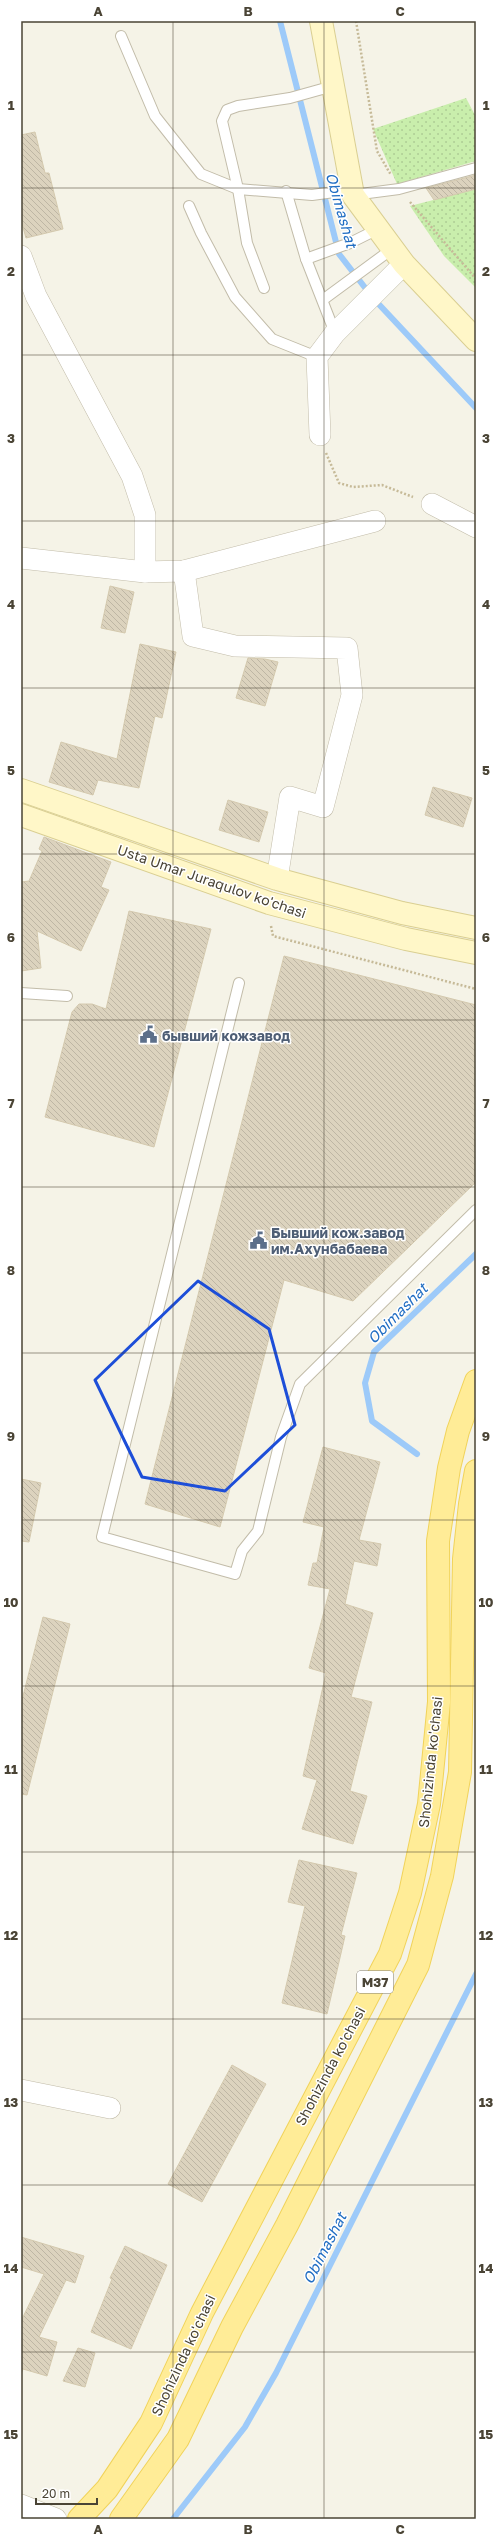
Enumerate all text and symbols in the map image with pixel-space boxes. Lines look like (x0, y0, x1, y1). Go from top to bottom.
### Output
text: A (93, 3, 103, 19)
text: B (243, 3, 253, 19)
text: C (395, 3, 405, 19)
text: 1 (8, 97, 15, 113)
text: 1 (483, 97, 490, 113)
water label: Obimashat (323, 170, 362, 252)
text: 2 (7, 263, 15, 279)
text: 2 (482, 263, 490, 279)
text: 3 (7, 430, 15, 446)
text: 3 (482, 430, 490, 446)
text: 4 (7, 596, 15, 612)
text: 4 (482, 596, 490, 612)
text: 5 (7, 762, 15, 778)
text: 5 (482, 762, 490, 778)
street label: Usta Umar Juraqulov ko'chasi (115, 841, 309, 921)
text: 6 (7, 929, 15, 945)
text: 6 (482, 929, 490, 945)
public building icon: бывший кожзавод (139, 1025, 159, 1045)
place label: бывший кожзавод (162, 1027, 290, 1044)
text: 7 (7, 1095, 15, 1111)
text: 7 (482, 1095, 490, 1111)
place label: Бывший кож.завод им.Ахунбабаева (271, 1224, 405, 1257)
public building icon: Бывший кож.завод им.Ахунбабаева (248, 1230, 268, 1250)
text: 8 (7, 1262, 15, 1278)
text: 8 (482, 1262, 490, 1278)
water label: Obimashat (363, 1278, 432, 1347)
text: 9 (7, 1428, 15, 1444)
text: 9 (482, 1428, 490, 1444)
text: 10 (3, 1594, 19, 1610)
text: 10 (478, 1594, 494, 1610)
street label: Shohizinda ko'chasi (415, 1695, 445, 1829)
text: 11 (4, 1761, 18, 1777)
text: 11 (479, 1761, 493, 1777)
text: 12 (4, 1927, 18, 1943)
text: 12 (479, 1927, 493, 1943)
road number: M37 (357, 1971, 393, 1993)
street label: Shohizinda ko'chasi (292, 2004, 368, 2128)
text: 13 (4, 2094, 18, 2110)
text: 13 (479, 2094, 493, 2110)
water label: Obimashat (298, 2208, 351, 2287)
text: 14 (4, 2260, 18, 2276)
text: 14 (479, 2260, 493, 2276)
street label: Shohizinda ko'chasi (147, 2292, 219, 2418)
text: 15 (4, 2426, 18, 2442)
text: 15 (479, 2426, 493, 2442)
scale bar (36, 2480, 97, 2506)
text: 20 m (42, 2486, 70, 2501)
text: A (93, 2521, 103, 2537)
text: B (243, 2521, 253, 2537)
text: C (395, 2521, 405, 2537)

